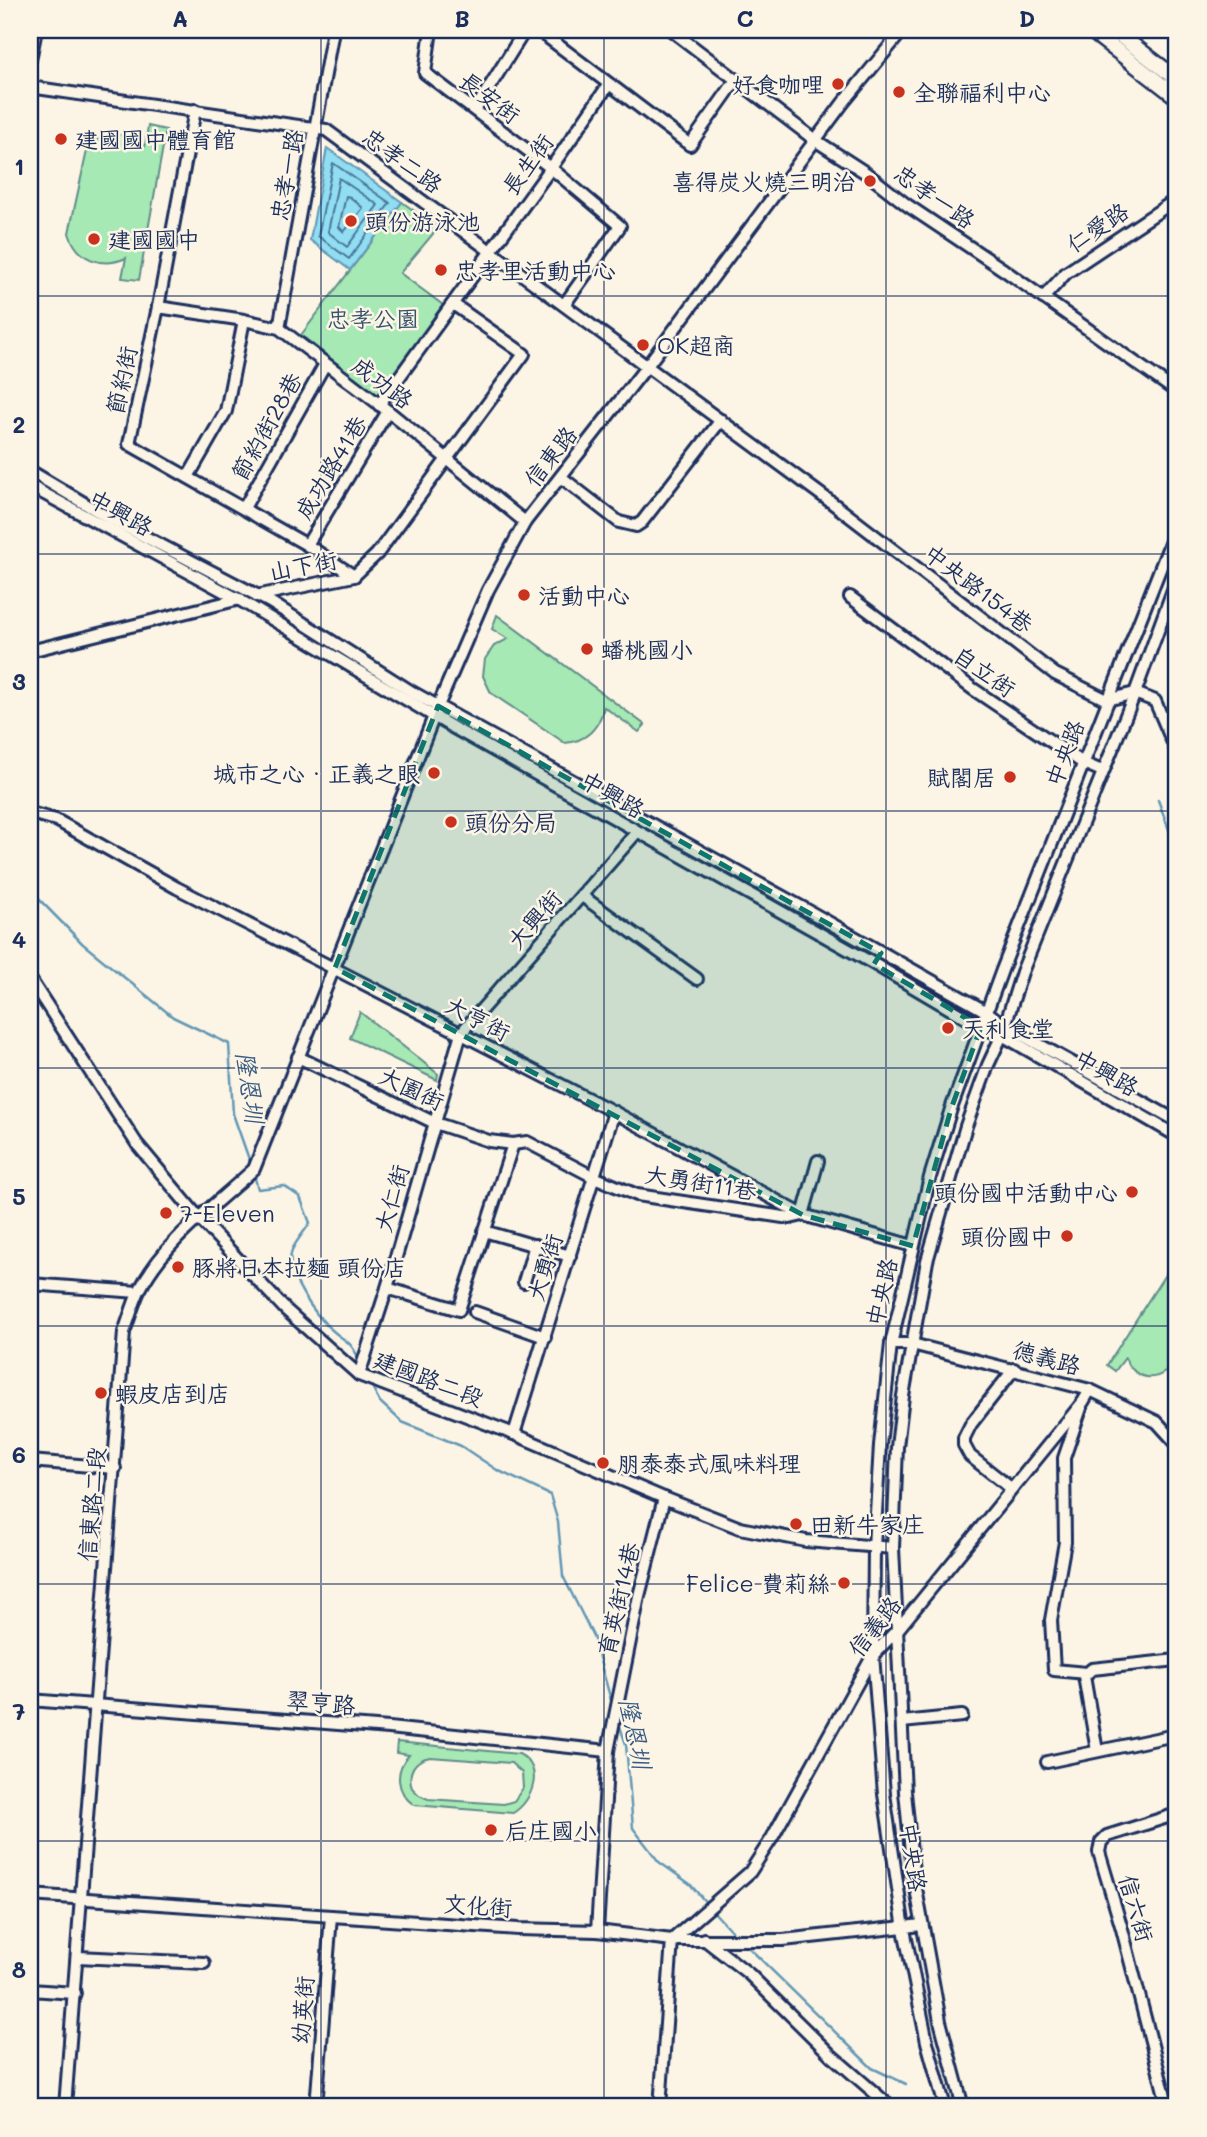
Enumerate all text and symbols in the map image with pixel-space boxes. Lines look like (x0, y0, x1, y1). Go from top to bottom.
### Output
text: A (172, 3, 188, 33)
text: B (454, 3, 470, 33)
text: C (736, 3, 754, 33)
text: D (1019, 3, 1035, 33)
street label: 長安街 (453, 64, 527, 130)
place label: 好食咖哩 (732, 69, 824, 99)
marker: 好食咖哩 (830, 76, 846, 92)
place label: 全聯福利中心 (913, 77, 1051, 107)
marker: 全聯福利中心 (891, 84, 907, 100)
street label: 忠孝二路 (357, 121, 449, 199)
place label: 建國國中體育館 (75, 124, 236, 154)
street label: 忠孝一路 (263, 127, 309, 223)
street label: 長生街 (495, 127, 559, 201)
marker: 建國國中體育館 (53, 131, 69, 147)
text: 1 (14, 151, 24, 181)
street label: 忠孝一路 (889, 157, 981, 235)
place label: 喜得炭火燒三明治 (672, 166, 856, 196)
marker: 喜得炭火燒三明治 (862, 173, 878, 189)
street label: 仁愛路 (1060, 195, 1134, 259)
place label: 頭份游泳池 (365, 206, 480, 236)
marker: 頭份游泳池 (343, 213, 359, 229)
place label: 建國國中 (108, 224, 200, 254)
marker: 建國國中 (86, 231, 102, 247)
place label: 忠孝里活動中心 (455, 255, 616, 285)
marker: 忠孝里活動中心 (433, 262, 449, 278)
park label: 忠孝公園 (327, 303, 419, 333)
place label: OK超商 (657, 330, 735, 360)
marker: OK超商 (635, 337, 651, 353)
street label: 節約街 (99, 343, 143, 417)
street label: 成功路 (346, 349, 420, 415)
street label: 節約街28巷 (224, 366, 308, 485)
text: 2 (13, 409, 25, 439)
street label: 成功路41巷 (287, 409, 373, 524)
street label: 信東路 (517, 420, 583, 492)
street label: 中興路 (84, 482, 158, 542)
street label: 中央路154巷 (918, 537, 1040, 639)
street label: 山下街 (266, 544, 340, 586)
place label: 活動中心 (538, 580, 630, 610)
marker: 活動中心 (516, 587, 532, 603)
place label: 蟠桃國小 (601, 634, 693, 664)
street label: 自立街 (948, 639, 1022, 703)
marker: 蟠桃國小 (579, 641, 595, 657)
text: 3 (12, 666, 26, 696)
street label: 中央路 (1038, 715, 1090, 791)
place label: 城市之心‧正義之眼 (213, 758, 420, 788)
place label: 賦閣居 (927, 762, 996, 792)
street label: 中興路 (576, 764, 650, 824)
marker: 城市之心‧正義之眼 (426, 765, 442, 781)
marker: 賦閣居 (1002, 769, 1018, 785)
place label: 頭份分局 (465, 807, 557, 837)
marker: 頭份分局 (443, 814, 459, 830)
street label: 大興街 (500, 883, 568, 955)
text: 4 (12, 924, 26, 954)
street label: 大亨街 (440, 989, 516, 1047)
place label: 天利食堂 (962, 1013, 1054, 1043)
marker: 天利食堂 (940, 1020, 956, 1036)
street label: 中興路 (1070, 1042, 1144, 1102)
water label: 隆恩圳 (231, 1049, 272, 1128)
street label: 大園街 (374, 1060, 450, 1116)
street label: 大勇街11巷 (643, 1158, 760, 1206)
street label: 大仁街 (367, 1161, 415, 1235)
place label: 頭份國中活動中心 (934, 1177, 1118, 1207)
text: 5 (12, 1181, 26, 1211)
marker: 頭份國中活動中心 (1124, 1184, 1140, 1200)
place label: 7-Eleven (180, 1198, 275, 1228)
marker: 7-Eleven (158, 1205, 174, 1221)
place label: 頭份國中 (961, 1221, 1053, 1251)
marker: 頭份國中 (1059, 1228, 1075, 1244)
street label: 大勇街 (520, 1230, 568, 1304)
place label: 豚將日本拉麵 頭份店 (192, 1252, 406, 1282)
street label: 中央路 (859, 1255, 903, 1329)
marker: 豚將日本拉麵 頭份店 (170, 1259, 186, 1275)
street label: 德義路 (1010, 1334, 1084, 1380)
street label: 建國路二段 (370, 1343, 488, 1413)
place label: 蝦皮店到店 (115, 1378, 230, 1408)
marker: 蝦皮店到店 (93, 1385, 109, 1401)
text: 6 (12, 1439, 26, 1469)
street label: 信東路二段 (71, 1445, 111, 1563)
place label: 朋泰泰式風味料理 (617, 1448, 801, 1478)
marker: 朋泰泰式風味料理 (595, 1455, 611, 1471)
place label: 田新牛家庄 (810, 1509, 925, 1539)
marker: 田新牛家庄 (788, 1516, 804, 1532)
street label: 育英街14巷 (590, 1538, 646, 1659)
place label: Felice 費莉絲 (686, 1568, 830, 1598)
marker: Felice 費莉絲 (836, 1575, 852, 1591)
street label: 信義路 (841, 1590, 907, 1662)
street label: 翠亨路 (285, 1684, 357, 1720)
water label: 隆恩圳 (613, 1695, 659, 1774)
text: 7 (13, 1696, 26, 1726)
place label: 后庄國小 (505, 1815, 597, 1845)
street label: 中央路 (894, 1821, 934, 1893)
marker: 后庄國小 (483, 1822, 499, 1838)
street label: 信六街 (1113, 1871, 1161, 1945)
street label: 文化街 (443, 1888, 513, 1922)
text: 8 (12, 1954, 26, 1984)
street label: 幼英街 (285, 1975, 319, 2045)

